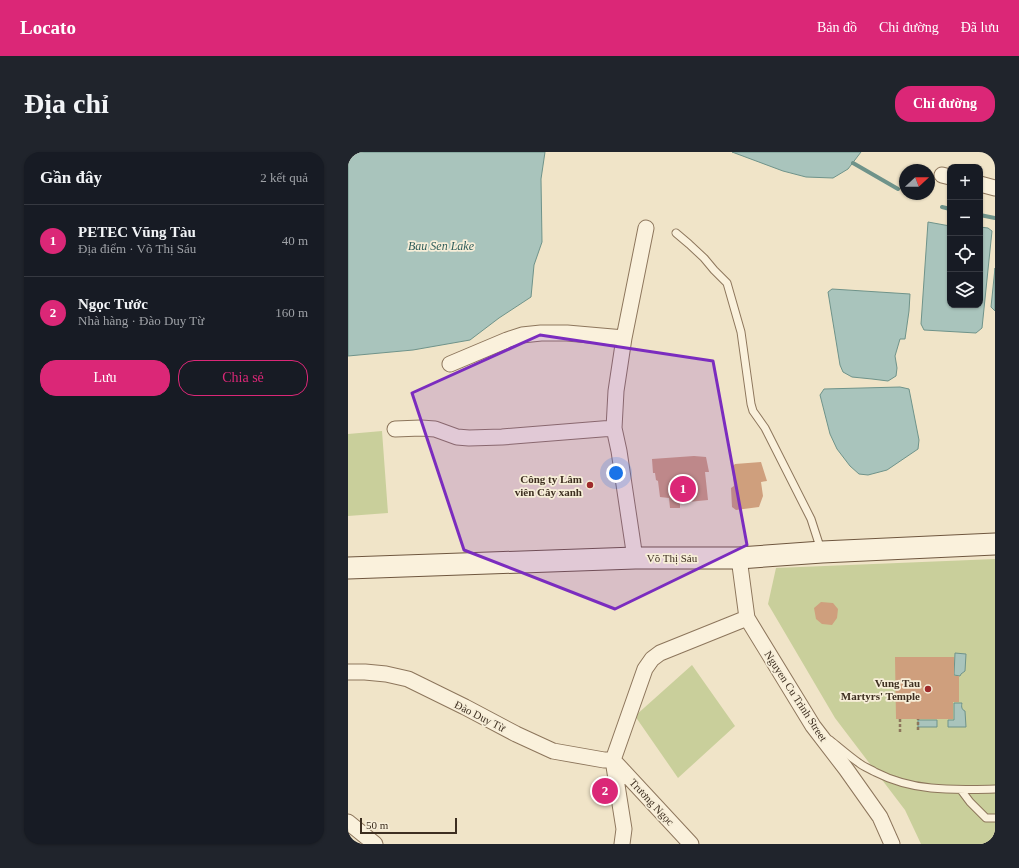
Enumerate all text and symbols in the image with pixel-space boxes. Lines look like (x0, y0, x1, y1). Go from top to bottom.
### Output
text: Locato (20, 17, 76, 38)
text: Bản đồ (817, 20, 857, 35)
text: Chỉ đường (879, 20, 939, 35)
text: Đã lưu (961, 20, 999, 35)
button: Chỉ đường (895, 86, 995, 122)
text: Địa chỉ (24, 88, 109, 119)
north arrow (899, 164, 935, 200)
map controls (947, 164, 983, 308)
button: + (947, 164, 983, 200)
text: Gần đây (40, 168, 102, 187)
text: 2 kết quả (260, 170, 308, 185)
button: − (947, 200, 983, 236)
text: PETEC Vũng Tàu (78, 224, 196, 240)
text: 1 (50, 233, 56, 248)
text: 40 m (282, 233, 308, 248)
button: locate (947, 236, 983, 272)
water label: Bau Sen Lake (408, 239, 475, 253)
text: Địa điểm · Võ Thị Sáu (78, 241, 196, 256)
button: layers (947, 272, 983, 308)
text: Ngọc Tước (78, 296, 148, 312)
text: 2 (50, 305, 56, 320)
text: 160 m (275, 305, 308, 320)
text: Nhà hàng · Đào Duy Từ (78, 313, 204, 328)
button: Lưu (40, 360, 170, 396)
button: Chia sẻ (178, 360, 308, 396)
your location (606, 463, 626, 483)
place label: Công ty Lâm viên Cây xanh (515, 473, 582, 498)
pin: 1 (670, 474, 696, 504)
marker: Công ty Lâm viên Cây xanh (585, 480, 595, 490)
street label: Võ Thị Sáu (647, 552, 698, 565)
street label: Nguyen Cu Trinh Street (762, 649, 830, 743)
place label: Vung Tau Martyrs' Temple (841, 677, 920, 702)
marker: Vung Tau Martyrs' Temple (923, 684, 933, 694)
street label: Đào Duy Từ (453, 698, 508, 734)
pin: 2 (592, 776, 618, 806)
street label: Trương Ngọc (627, 776, 677, 828)
scale bar (360, 816, 457, 835)
text: 50 m (366, 819, 388, 831)

